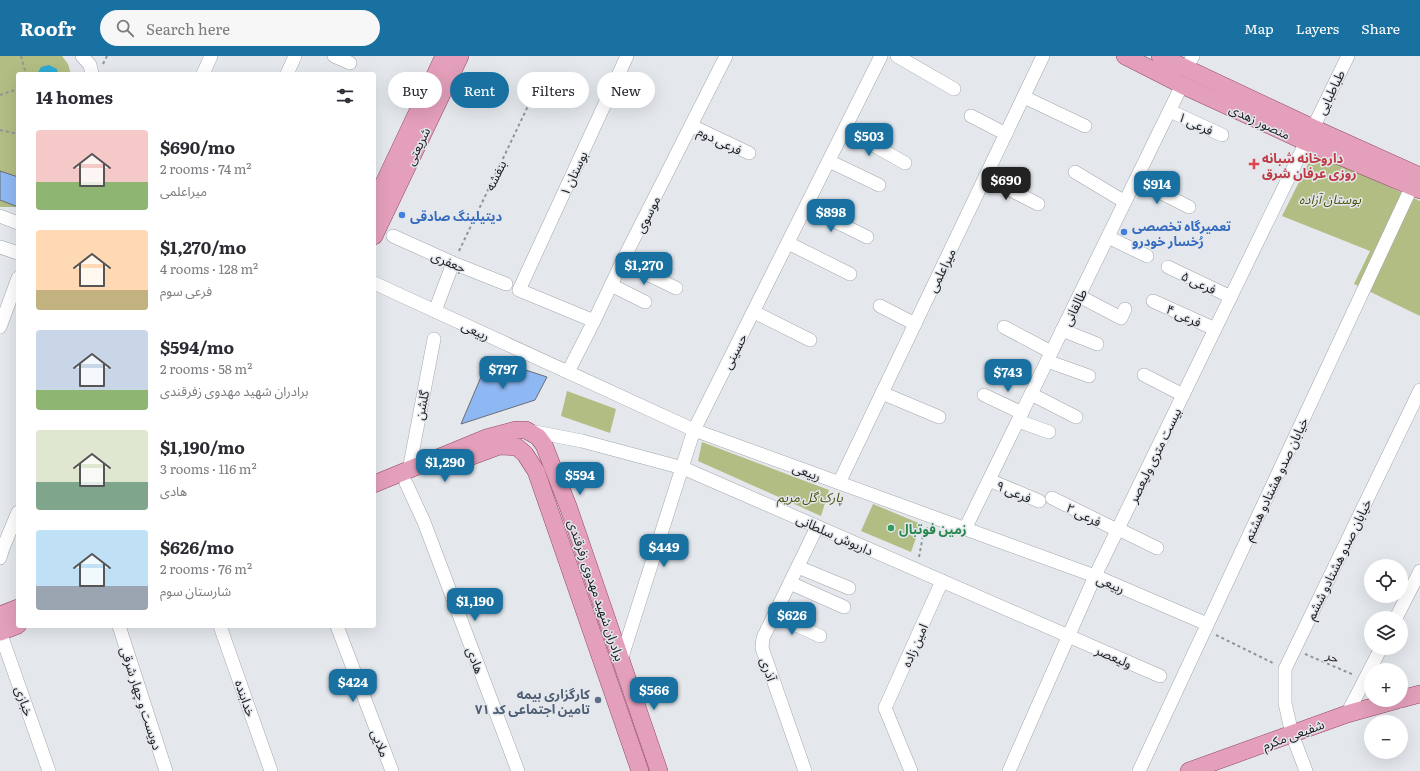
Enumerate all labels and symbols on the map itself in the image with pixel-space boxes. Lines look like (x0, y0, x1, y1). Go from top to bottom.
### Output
street label: طباطبایی (1311, 66, 1349, 118)
street label: منصور زهدی (1226, 99, 1294, 144)
street label: فرعی ۱ (1175, 107, 1217, 139)
street label: فرعی دوم (694, 121, 746, 160)
pin: $503 (845, 123, 893, 157)
street label: شریعتی (400, 124, 434, 168)
street label: بوستان ۱ (554, 148, 592, 198)
place label: داروخانه شبانه روزی عرفان شرق (1262, 148, 1357, 182)
street label: بنفشه (479, 157, 511, 193)
marker: داروخانه شبانه روزی عرفان شرق (1249, 159, 1259, 169)
pin: $690 (982, 167, 1030, 201)
pin: $914 (1133, 171, 1181, 205)
park label: بوستان آزاده (1299, 189, 1361, 208)
street label: موسوی (630, 192, 664, 236)
pin: $898 (807, 199, 855, 233)
place label: دیتیلینگ صادقی (410, 206, 503, 225)
marker: دیتیلینگ صادقی (397, 210, 407, 220)
place label: تعمیرگاه تخصصی رُخسار خودرو (1132, 216, 1231, 250)
marker: تعمیرگاه تخصصی رُخسار خودرو (1119, 227, 1129, 237)
street label: جعفری (429, 245, 470, 277)
street label: میراعلمی (922, 245, 960, 295)
pin: $1,270 (611, 252, 677, 286)
street label: فرعی ۵ (1178, 266, 1220, 298)
street label: طالقانی (1057, 285, 1091, 329)
street label: فرعی ۴ (1163, 299, 1205, 331)
street label: ربیعی (459, 315, 493, 345)
street label: حسینی (717, 330, 751, 372)
pin: $797 (479, 356, 527, 390)
pin: $743 (984, 359, 1032, 393)
street label: گلشن (409, 388, 433, 421)
street label: بیست متری ولیعصر (1122, 404, 1185, 507)
street label: خیابان صدو هشتادو هشتم (1238, 414, 1314, 545)
pin: $1,290 (412, 449, 478, 483)
street label: ربیعی (790, 457, 824, 485)
pin: $594 (556, 462, 604, 496)
street label: فرعی ۹ (993, 475, 1035, 507)
park label: پارک گل مریم (776, 487, 843, 508)
street label: خیابان صدو هشتادو ششم (1300, 495, 1378, 624)
street label: فرعی ۲ (1063, 497, 1105, 531)
street label: داریوش سلطانی (794, 509, 876, 559)
street label: برادران شهید مهدوی زفرقندی (564, 517, 630, 663)
place label: زمین فوتبال (899, 519, 967, 538)
marker: زمین فوتبال (886, 523, 896, 533)
pin: $449 (640, 534, 688, 568)
street label: ربیعی (1094, 569, 1128, 597)
pin: $1,190 (442, 588, 508, 622)
pin: $626 (768, 602, 816, 636)
street label: امین زاده (896, 620, 932, 670)
street label: ولیعصر (1092, 639, 1136, 672)
street label: دویست و چهار شرقی (115, 644, 168, 753)
street label: هادی (462, 644, 490, 676)
street label: حر (1322, 644, 1343, 667)
street label: آذری (756, 655, 782, 685)
pin: $424 (329, 669, 377, 703)
street label: خدابنده (231, 677, 261, 719)
pin: $566 (630, 677, 678, 711)
street label: خبازی (11, 683, 39, 719)
place label: کارگزاری بیمه تامین اجتماعی کد ۷۱ (475, 684, 590, 718)
marker: کارگزاری بیمه تامین اجتماعی کد ۷۱ (593, 695, 603, 705)
street label: شفیعی مکرم (1259, 714, 1327, 755)
street label: ملایی (367, 726, 395, 760)

